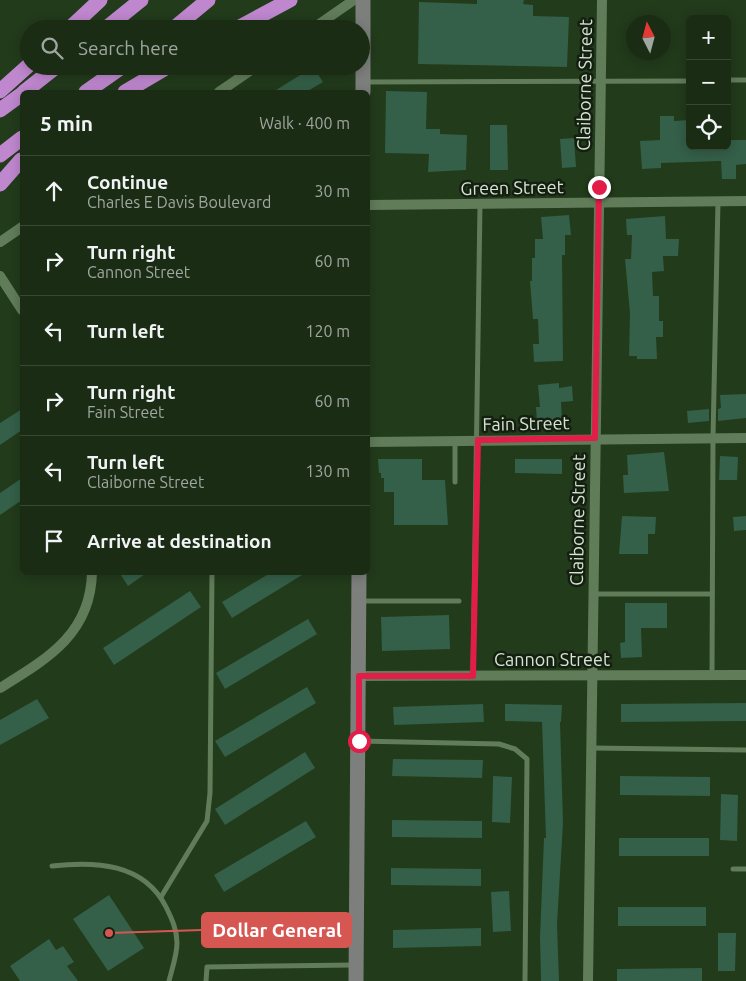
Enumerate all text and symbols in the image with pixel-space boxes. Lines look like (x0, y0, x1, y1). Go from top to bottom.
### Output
north arrow (626, 15, 671, 60)
map controls (686, 15, 731, 150)
button: + (686, 15, 731, 60)
street label: Claiborne Street (573, 19, 595, 151)
search box (20, 20, 370, 75)
icon: search (38, 34, 66, 62)
text: Search here (78, 37, 178, 59)
button: − (686, 60, 731, 105)
button: locate (686, 105, 731, 150)
text: 5 min (40, 111, 93, 135)
text: Walk · 400 m (259, 114, 350, 132)
text: Continue (87, 171, 168, 193)
street label: Green Street (460, 176, 564, 198)
route end (588, 176, 611, 199)
icon: ahead (40, 177, 68, 205)
text: 30 m (314, 182, 350, 200)
text: Charles E Davis Boulevard (87, 193, 271, 211)
text: Turn right (87, 241, 175, 263)
icon: right (40, 247, 68, 275)
text: 60 m (314, 252, 350, 270)
text: Cannon Street (87, 263, 190, 281)
icon: left (40, 317, 68, 345)
text: Turn left (87, 320, 165, 342)
text: 120 m (305, 322, 350, 340)
text: Turn right (87, 381, 175, 403)
icon: right (40, 387, 68, 415)
text: 60 m (314, 392, 350, 410)
text: Fain Street (87, 403, 164, 421)
street label: Fain Street (482, 412, 570, 434)
text: Turn left (87, 451, 165, 473)
street label: Claiborne Street (566, 454, 588, 586)
icon: left (40, 457, 68, 485)
text: 130 m (305, 462, 350, 480)
text: Claiborne Street (87, 473, 204, 491)
icon: arrive (40, 527, 68, 555)
text: Arrive at destination (87, 530, 272, 552)
street label: Cannon Street (494, 649, 610, 669)
route start (348, 730, 371, 753)
callout: Dollar General (202, 913, 351, 947)
text: Dollar General (212, 919, 342, 941)

